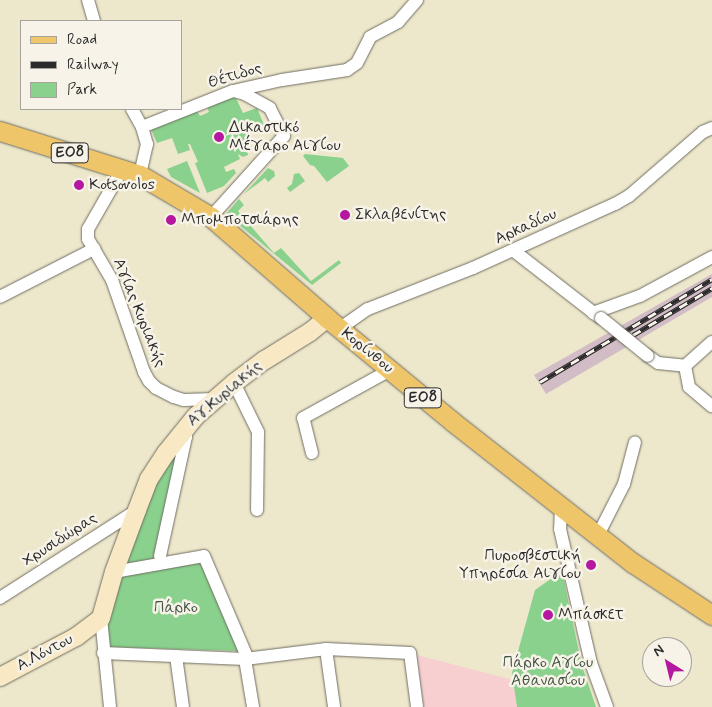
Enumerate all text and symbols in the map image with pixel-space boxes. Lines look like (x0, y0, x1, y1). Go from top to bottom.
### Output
legend (20, 20, 182, 110)
text: Road (67, 30, 97, 50)
text: Railway (67, 55, 119, 75)
street label: Θέτιδος (206, 59, 264, 93)
text: Park (67, 80, 97, 100)
place label: Δικαστικό Μέγαρο Αιγίου (229, 118, 341, 156)
marker: Δικαστικό Μέγαρο Αιγίου (213, 131, 225, 143)
road number: ΕΟ8 (50, 140, 90, 166)
place label: Kotsovolos (89, 175, 155, 195)
marker: Kotsovolos (73, 179, 85, 191)
place label: Σκλαβενίτης (355, 205, 446, 225)
street label: Αρκαδίου (492, 205, 560, 249)
marker: Σκλαβενίτης (339, 209, 351, 221)
place label: Μπομποτσιάρης (181, 210, 299, 230)
marker: Μπομποτσιάρης (165, 214, 177, 226)
street label: Αγίας Κυριακής (108, 256, 170, 370)
street label: Κορίνθου (337, 324, 397, 378)
street label: Αγ.Κυριακής (184, 357, 266, 431)
road number: ΕΟ8 (403, 386, 443, 410)
street label: Χρυσιδώρας (19, 509, 101, 571)
place label: Πυροσβεστική Υπηρεσία Αιγίου (459, 546, 581, 584)
marker: Πυροσβεστική Υπηρεσία Αιγίου (585, 559, 597, 571)
park label: Πάρκο (154, 598, 198, 618)
place label: Μπάσκετ (558, 605, 623, 625)
marker: Μπάσκετ (542, 609, 554, 621)
street label: Α.Λόντου (13, 630, 77, 676)
north arrow (642, 637, 692, 687)
text: N (650, 641, 668, 661)
park label: Πάρκο Αγίου Αθανασίου (503, 653, 593, 691)

